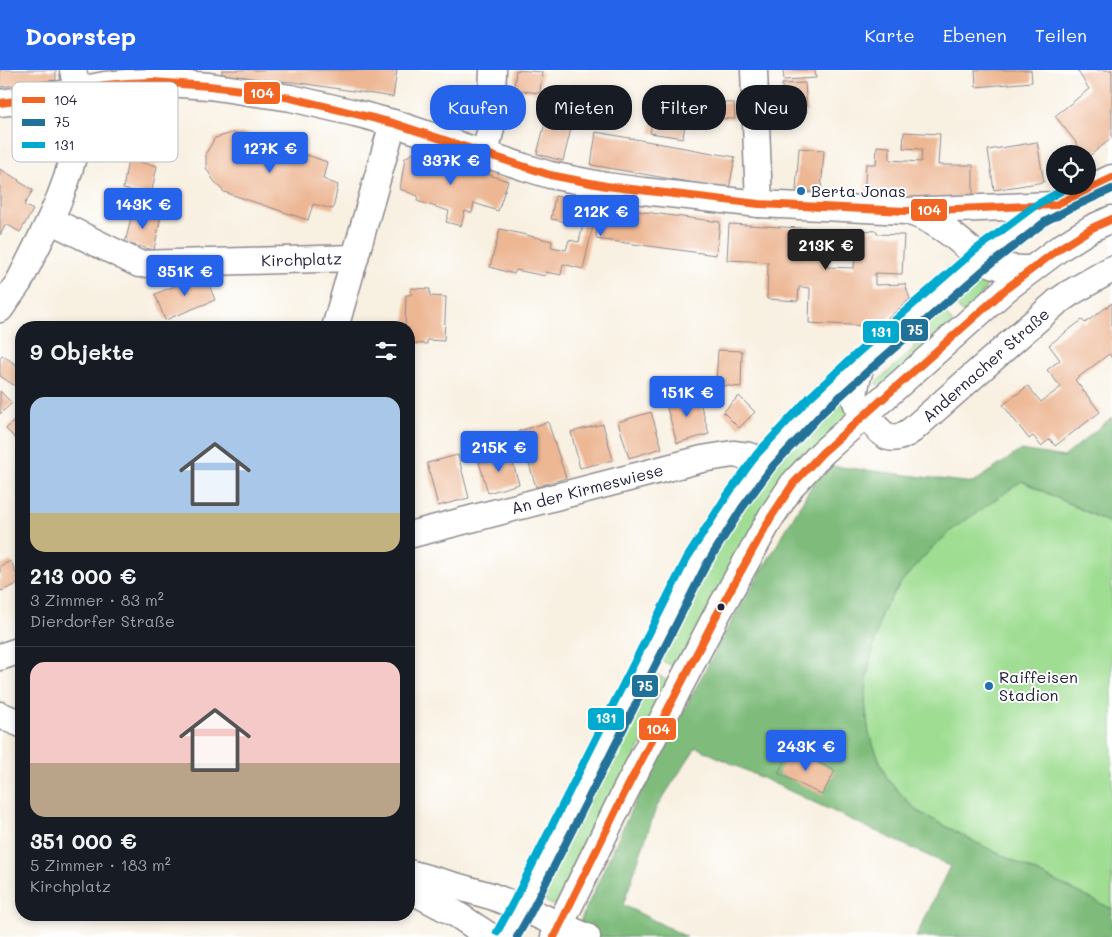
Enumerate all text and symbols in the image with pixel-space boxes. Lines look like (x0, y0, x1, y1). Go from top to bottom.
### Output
text: Doorstep (25, 20, 136, 51)
text: Karte (864, 23, 915, 47)
text: Ebenen (943, 23, 1007, 47)
text: Teilen (1035, 23, 1087, 47)
line badge: 104 (243, 81, 281, 105)
legend (12, 82, 178, 162)
text: 104 (250, 83, 274, 102)
chip: Kaufen (430, 85, 526, 130)
chip: Mieten (536, 85, 632, 130)
chip: Filter (642, 85, 726, 130)
chip: Neu (736, 85, 807, 130)
text: 104 (54, 90, 78, 109)
text: 75 (54, 112, 70, 131)
pin: 127K € (229, 132, 311, 174)
text: 131 (54, 135, 75, 154)
text: 127K € (243, 137, 297, 158)
pin: 337K € (410, 144, 492, 186)
map controls (1046, 145, 1096, 195)
button: locate (1046, 145, 1096, 195)
text: 337K € (422, 149, 480, 170)
place label: Berta Jonas (811, 180, 906, 201)
marker: Berta Jonas (795, 185, 807, 197)
pin: 143K € (102, 188, 184, 230)
text: 143K € (115, 193, 171, 214)
pin: 212K € (560, 194, 642, 237)
line badge: 104 (910, 198, 948, 222)
text: 212K € (574, 200, 628, 221)
text: 104 (917, 200, 941, 219)
pin: 213K € (785, 228, 867, 271)
text: 213K € (799, 234, 853, 255)
street label: Kirchplatz (261, 247, 342, 271)
pin: 351K € (144, 254, 226, 297)
text: 351K € (157, 260, 213, 281)
street label: Andernacher Straße (918, 303, 1053, 426)
line badge: 75 (900, 318, 929, 342)
line badge: 131 (862, 320, 900, 344)
text: 75 (907, 320, 923, 339)
text: 131 (871, 322, 891, 341)
icon: filters (372, 337, 400, 365)
text: 9 Objekte (30, 338, 134, 365)
pin: 151K € (646, 376, 728, 418)
text: 151K € (661, 381, 713, 402)
icon: home (170, 429, 260, 519)
pin: 215K € (458, 430, 540, 473)
text: 215K € (472, 436, 526, 457)
street label: An der Kirmeswiese (509, 459, 665, 518)
text: 213 000 € (30, 562, 136, 589)
text: 3 Zimmer · 83 m² (30, 589, 164, 610)
unlabelled marker (716, 602, 726, 612)
text: Dierdorfer Straße (30, 610, 175, 631)
place label: Raiffeisen Stadion (999, 666, 1078, 705)
line badge: 75 (631, 674, 659, 698)
text: 75 (637, 676, 653, 695)
marker: Raiffeisen Stadion (983, 680, 995, 692)
icon: home (170, 695, 260, 785)
line badge: 131 (587, 707, 625, 731)
text: 131 (596, 708, 616, 727)
line badge: 104 (638, 717, 677, 741)
text: 104 (646, 719, 670, 738)
pin: 243K € (765, 730, 847, 772)
text: 243K € (777, 735, 835, 756)
text: 351 000 € (30, 827, 137, 854)
text: 5 Zimmer · 183 m² (30, 854, 171, 875)
text: Kirchplatz (30, 875, 111, 896)

